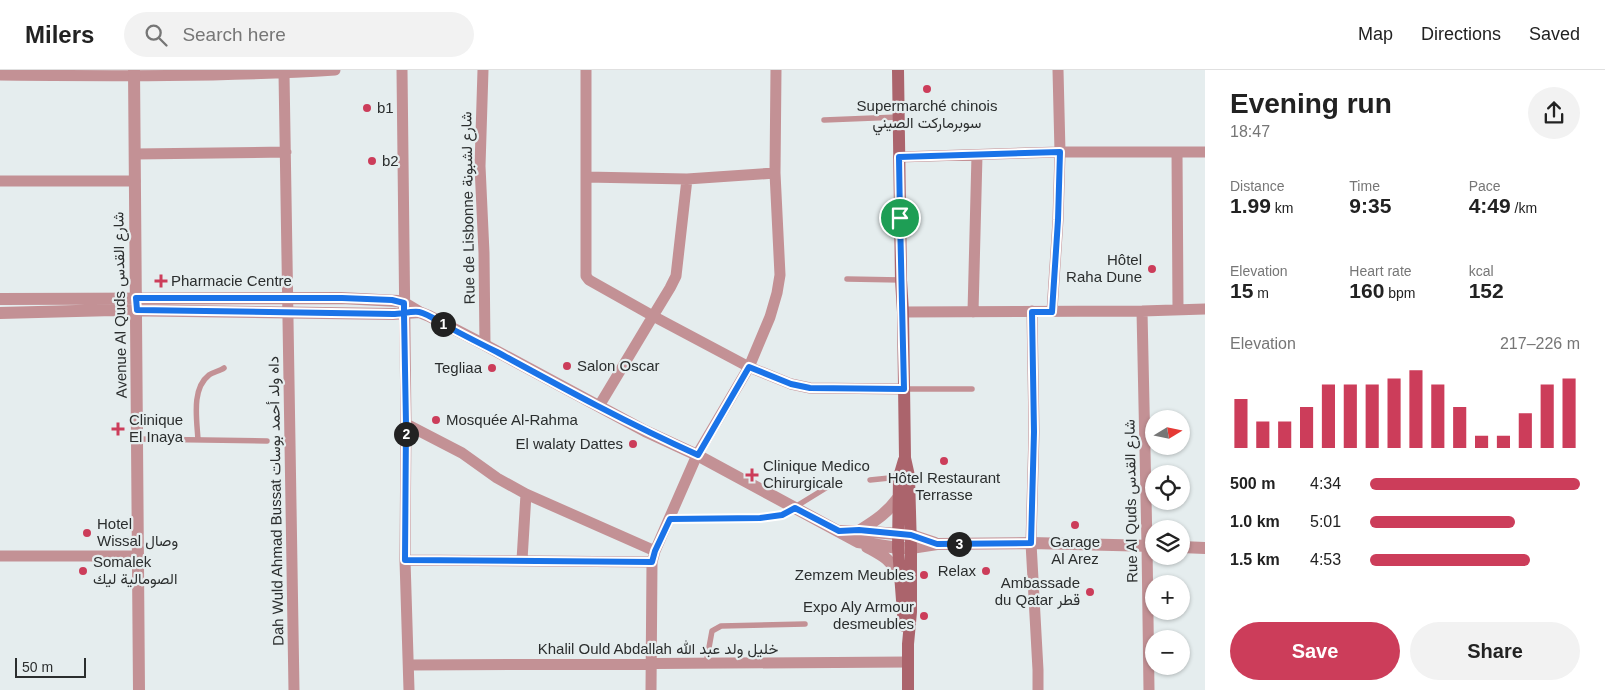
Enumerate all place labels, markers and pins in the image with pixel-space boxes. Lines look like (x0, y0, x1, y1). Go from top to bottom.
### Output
marker: Supermarché chinois سوبرماركت الصيني (921, 83, 933, 95)
place label: Supermarché chinois سوبرماركت الصيني (857, 97, 997, 136)
place label: b1 (377, 99, 394, 116)
marker: b1 (361, 102, 373, 114)
place label: b2 (382, 152, 399, 169)
marker: b2 (366, 155, 378, 167)
pin (879, 197, 921, 239)
place label: Hôtel Raha Dune (1066, 251, 1142, 285)
marker: Hôtel Raha Dune (1146, 263, 1158, 275)
place label: Pharmacie Centre (171, 272, 292, 289)
marker: Pharmacie Centre (155, 275, 167, 287)
pin: 1 (430, 312, 456, 336)
place label: Salon Oscar (577, 357, 660, 374)
place label: Tegliaa (434, 359, 483, 376)
marker: Salon Oscar (561, 360, 573, 372)
marker: Tegliaa (486, 362, 498, 374)
place label: Clinique El Inaya (129, 411, 184, 445)
place label: Mosquée Al-Rahma (446, 411, 578, 428)
marker: Mosquée Al-Rahma (430, 414, 442, 426)
marker: Clinique El Inaya (111, 422, 125, 436)
pin: 2 (394, 422, 418, 446)
place label: El walaty Dattes (515, 435, 623, 452)
marker: El walaty Dattes (627, 438, 639, 450)
marker: Hôtel Restaurant Terrasse (938, 455, 950, 467)
place label: Clinique Medico Chirurgicale (763, 457, 870, 491)
marker: Clinique Medico Chirurgicale (745, 468, 759, 482)
place label: Hôtel Restaurant Terrasse (888, 469, 1001, 503)
place label: Hotel Wissal وصال (97, 515, 178, 550)
marker: Garage Al Arez (1069, 519, 1081, 531)
marker: Hotel Wissal وصال (81, 527, 93, 539)
pin: 3 (946, 532, 972, 556)
place label: Garage Al Arez (1050, 533, 1100, 567)
place label: Somalek الصومالية ليك (93, 553, 177, 588)
place label: Relax (938, 562, 976, 579)
marker: Somalek الصومالية ليك (77, 565, 89, 577)
marker: Relax (980, 565, 992, 577)
place label: Zemzem Meubles (795, 566, 914, 583)
marker: Zemzem Meubles (918, 569, 930, 581)
place label: Ambassade du Qatar قطر (995, 574, 1080, 609)
marker: Ambassade du Qatar قطر (1084, 586, 1096, 598)
place label: Expo Aly Armour desmeubles (803, 598, 914, 632)
marker: Expo Aly Armour desmeubles (918, 610, 930, 622)

